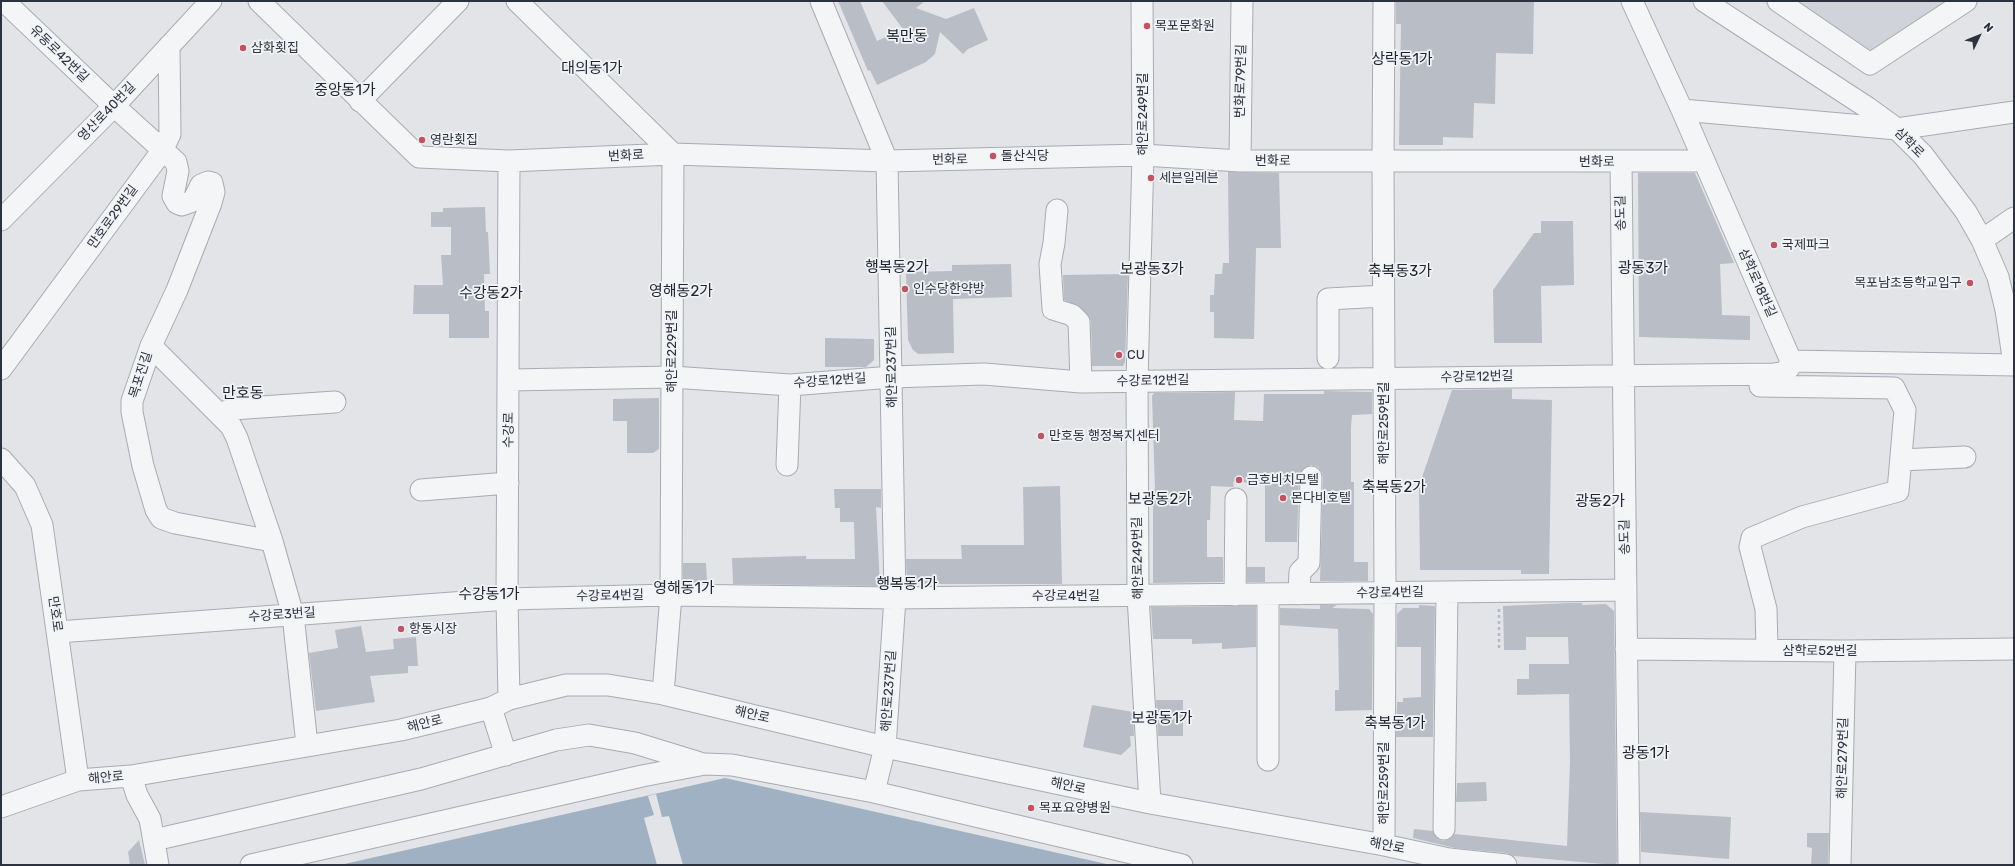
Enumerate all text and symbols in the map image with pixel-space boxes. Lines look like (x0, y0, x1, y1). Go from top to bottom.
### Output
north arrow (1959, 16, 1999, 56)
place label: 목포문화원 (1155, 18, 1215, 34)
text: N (1981, 20, 1996, 35)
marker: 목포문화원 (1142, 21, 1152, 31)
street label: 유동로42번길 (26, 22, 92, 86)
district label: 복만동 (886, 28, 928, 46)
place label: 삼화횟집 (251, 40, 299, 56)
marker: 삼화횟집 (238, 43, 248, 53)
street label: 번화로79번길 (1233, 44, 1249, 118)
district label: 상락동1가 (1371, 51, 1433, 69)
district label: 대의동1가 (561, 60, 623, 78)
street label: 해안로249번길 (1135, 73, 1151, 155)
street label: 영산로40번길 (75, 79, 139, 145)
district label: 중앙동1가 (314, 82, 376, 100)
street label: 삼학로 (1891, 125, 1927, 161)
place label: 영란횟집 (430, 132, 478, 148)
marker: 영란횟집 (417, 135, 427, 145)
street label: 번화로 (608, 147, 644, 165)
place label: 돌산식당 (1001, 148, 1049, 164)
marker: 돌산식당 (988, 151, 998, 161)
street label: 번화로 (932, 152, 968, 168)
street label: 번화로 (1255, 153, 1291, 169)
street label: 번화로 (1579, 154, 1615, 170)
place label: 세븐일레븐 (1159, 170, 1219, 186)
marker: 세븐일레븐 (1146, 173, 1156, 183)
street label: 만호로29번길 (85, 182, 141, 252)
street label: 송도길 (1613, 195, 1629, 231)
place label: 국제파크 (1782, 237, 1830, 253)
marker: 국제파크 (1769, 240, 1779, 250)
street label: 삼학로18번길 (1735, 246, 1779, 320)
district label: 행복동2가 (865, 259, 929, 277)
district label: 광동3가 (1618, 260, 1668, 278)
district label: 보광동3가 (1120, 261, 1184, 279)
district label: 축복동3가 (1368, 263, 1432, 281)
place label: 목포남초등학교입구 (1854, 275, 1962, 291)
marker: 목포남초등학교입구 (1965, 278, 1975, 288)
place label: 인수당한약방 (913, 281, 985, 297)
district label: 영해동2가 (649, 283, 713, 301)
marker: 인수당한약방 (900, 284, 910, 294)
district label: 수강동2가 (459, 285, 523, 303)
street label: 해안로229번길 (664, 310, 680, 392)
street label: 해안로237번길 (883, 326, 901, 408)
place label: CU (1127, 347, 1145, 363)
street label: 목포진길 (126, 350, 156, 400)
marker: CU (1114, 350, 1124, 360)
street label: 수강로12번길 (1440, 369, 1514, 385)
street label: 수강로12번길 (793, 371, 867, 391)
street label: 수강로12번길 (1116, 373, 1190, 389)
street label: 해안로259번길 (1376, 382, 1392, 464)
district label: 만호동 (222, 385, 264, 403)
street label: 수강로 (501, 412, 517, 448)
place label: 만호동 행정복지센터 (1049, 428, 1160, 444)
marker: 만호동 행정복지센터 (1036, 431, 1046, 441)
place label: 금호비치모텔 (1247, 472, 1319, 488)
marker: 금호비치모텔 (1234, 475, 1244, 485)
district label: 축복동2가 (1362, 479, 1426, 497)
place label: 몬다비호텔 (1291, 490, 1351, 506)
district label: 보광동2가 (1128, 491, 1192, 509)
marker: 몬다비호텔 (1278, 493, 1288, 503)
district label: 광동2가 (1575, 493, 1625, 511)
street label: 해안로249번길 (1129, 516, 1147, 600)
street label: 송도길 (1617, 519, 1633, 555)
district label: 행복동1가 (876, 576, 938, 594)
district label: 영해동1가 (653, 580, 715, 598)
street label: 수강로4번길 (1356, 585, 1424, 601)
district label: 수강동1가 (458, 586, 520, 604)
street label: 수강로4번길 (576, 588, 644, 604)
street label: 수강로4번길 (1032, 588, 1100, 604)
street label: 만호로 (45, 595, 65, 633)
street label: 수강로3번길 (248, 605, 316, 625)
place label: 항동시장 (409, 621, 457, 637)
marker: 항동시장 (396, 624, 406, 634)
street label: 삼학로52번길 (1782, 643, 1858, 659)
street label: 해안로237번길 (878, 650, 900, 732)
street label: 해안로 (733, 703, 771, 727)
district label: 보광동1가 (1131, 710, 1193, 728)
street label: 해안로 (406, 712, 444, 736)
district label: 축복동1가 (1364, 715, 1426, 733)
street label: 해안로279번길 (1834, 717, 1852, 799)
street label: 해안로259번길 (1376, 742, 1392, 824)
district label: 광동1가 (1622, 745, 1670, 763)
street label: 해안로 (87, 769, 125, 787)
street label: 해안로 (1049, 775, 1087, 797)
place label: 목포요양병원 (1039, 800, 1111, 816)
marker: 목포요양병원 (1026, 803, 1036, 813)
street label: 해안로 (1368, 835, 1406, 857)

